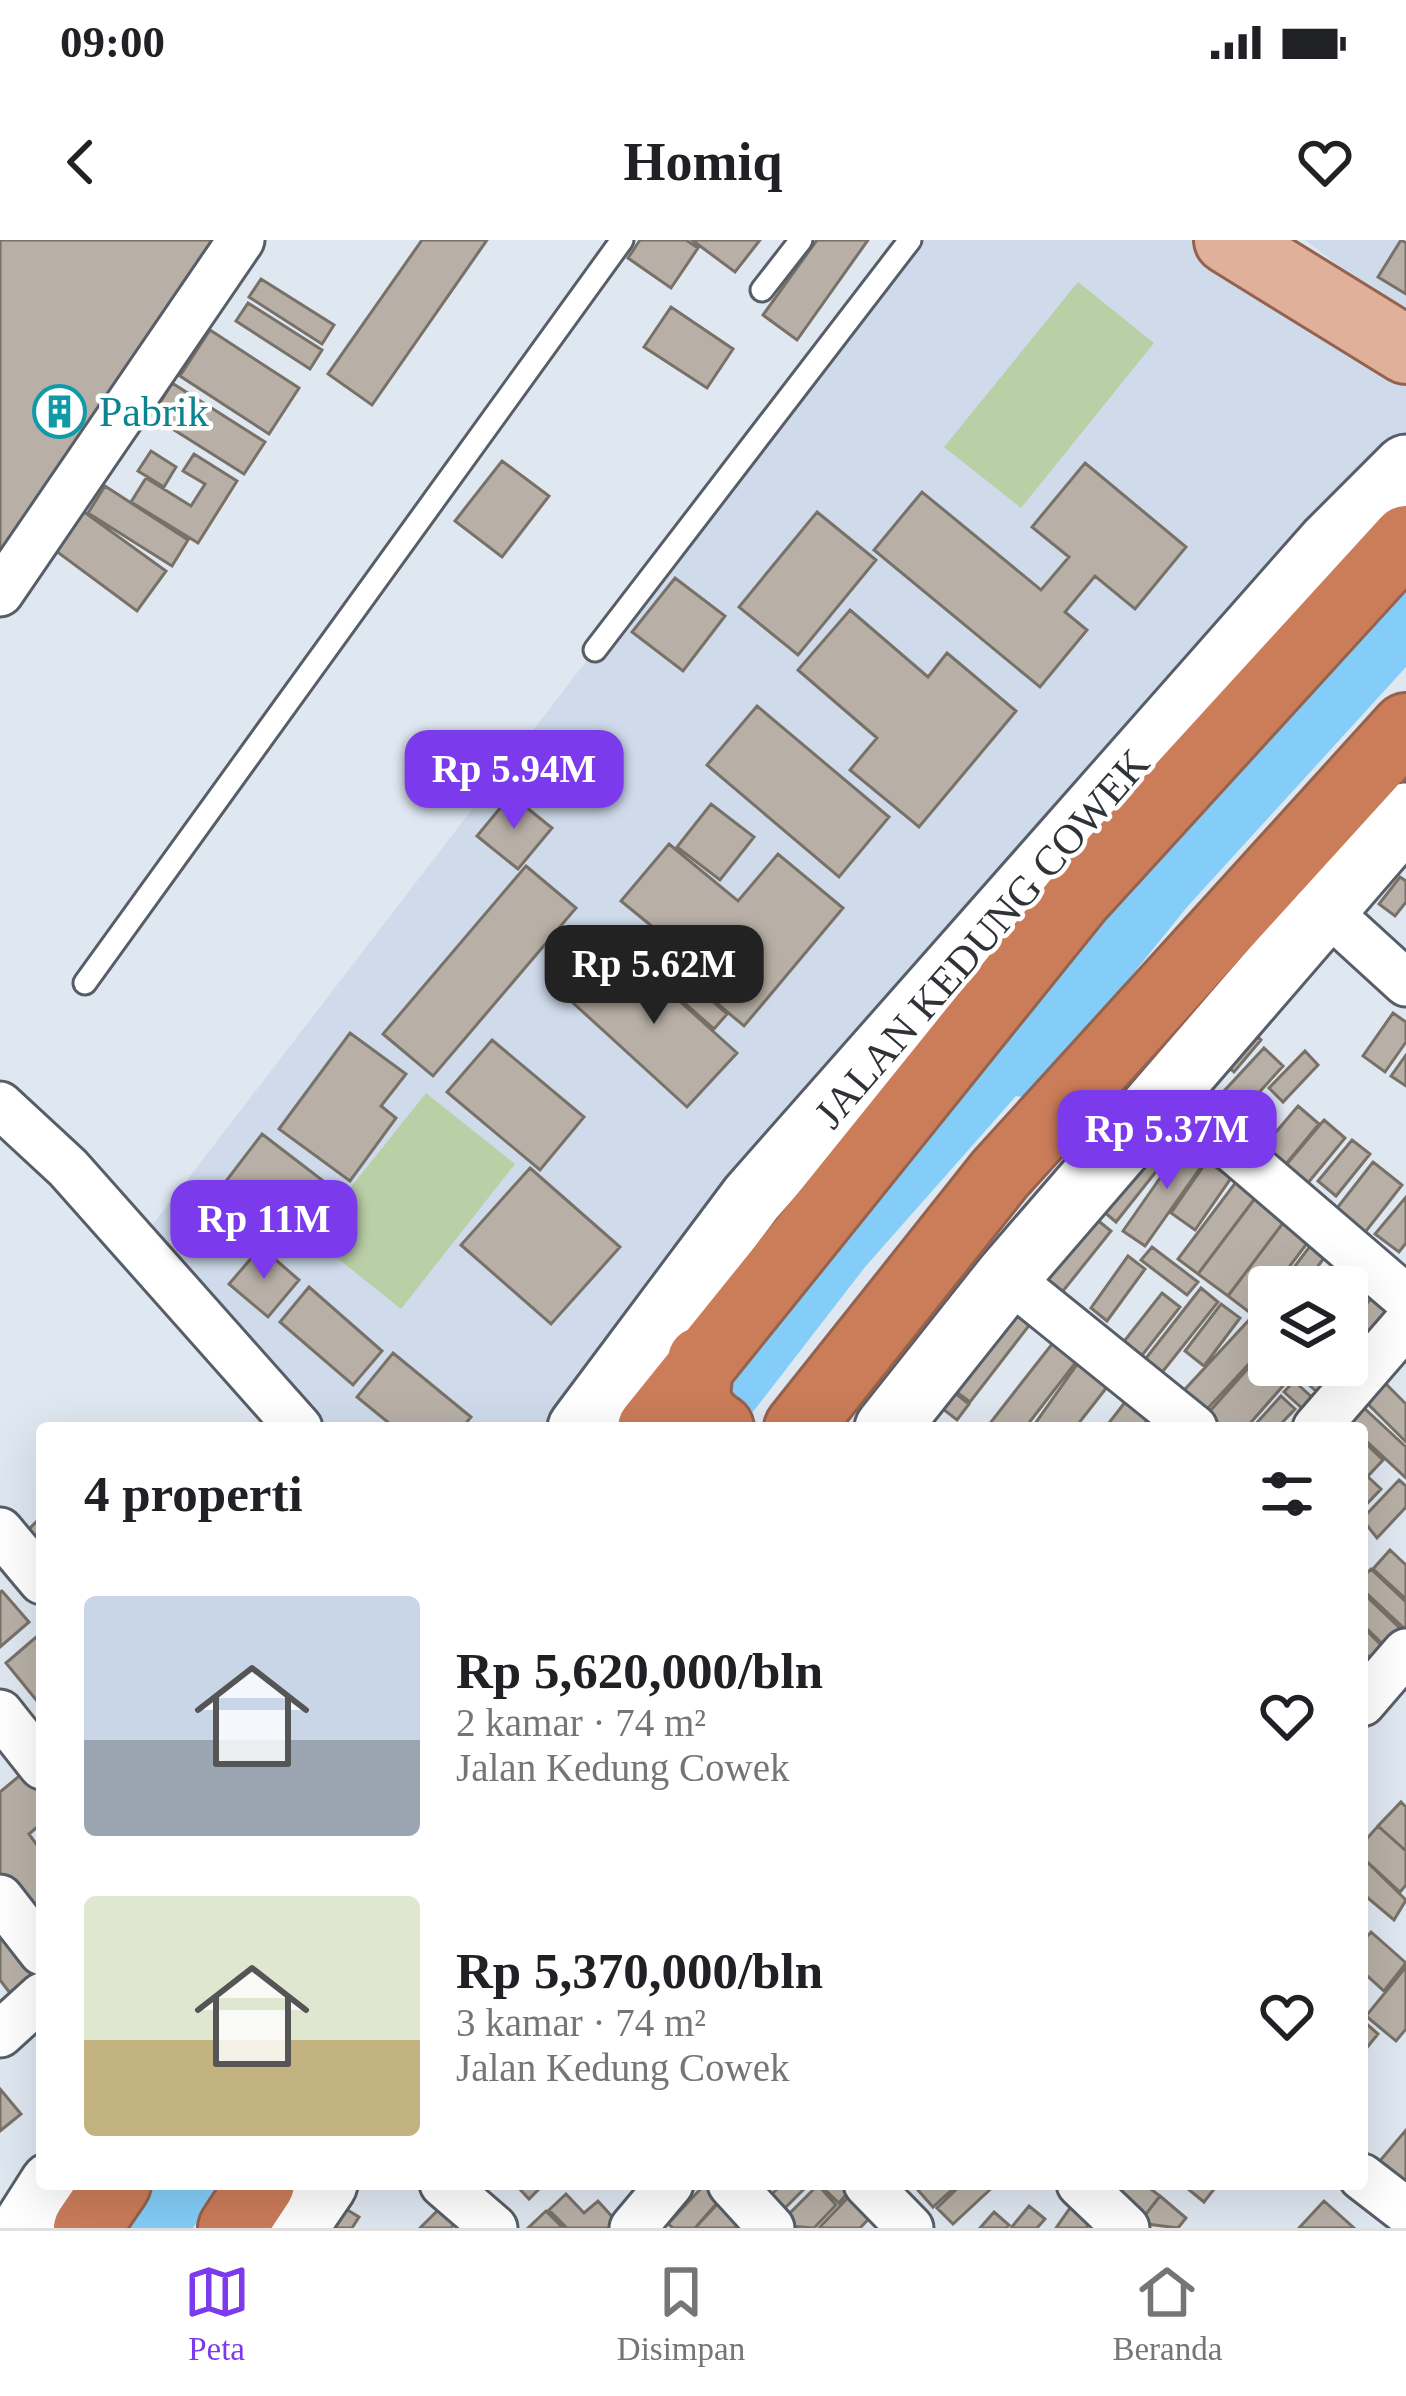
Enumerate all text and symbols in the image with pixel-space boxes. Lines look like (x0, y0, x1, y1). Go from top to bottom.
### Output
text: 09:00 (60, 17, 165, 67)
icon: back (48, 129, 114, 195)
icon: heart (1292, 129, 1358, 195)
text: Homiq (623, 132, 783, 192)
building icon: Pabrik (32, 383, 88, 439)
place label: Pabrik (99, 389, 209, 435)
pin: Rp 5.94M (390, 730, 638, 832)
street label: JALAN KEDUNG COWEK (805, 740, 1158, 1137)
text: Rp 5.94M (432, 747, 596, 790)
pin: Rp 5.62M (530, 925, 778, 1027)
text: Rp 5.62M (572, 942, 736, 985)
pin: Rp 5.37M (1043, 1090, 1291, 1192)
text: Rp 5.37M (1085, 1107, 1249, 1150)
pin: Rp 11M (166, 1180, 362, 1282)
text: Rp 11M (197, 1197, 331, 1240)
map controls (1248, 1266, 1368, 1386)
button: layers (1248, 1266, 1368, 1386)
icon: filters (1254, 1461, 1320, 1527)
text: 4 properti (84, 1466, 303, 1522)
text: Rp 5,620,000/bln (456, 1643, 823, 1699)
icon: home (180, 1644, 324, 1788)
icon: heart (1254, 1683, 1320, 1749)
text: 2 kamar · 74 m² (456, 1701, 706, 1744)
text: Jalan Kedung Cowek (456, 1746, 790, 1789)
text: Rp 5,370,000/bln (456, 1943, 823, 1999)
icon: home (180, 1944, 324, 2088)
icon: heart (1254, 1983, 1320, 2049)
text: 3 kamar · 74 m² (456, 2001, 706, 2044)
text: Jalan Kedung Cowek (456, 2046, 790, 2089)
tab: Peta (184, 2259, 250, 2368)
tab: Disimpan (617, 2259, 745, 2368)
tab: Beranda (1112, 2259, 1222, 2368)

